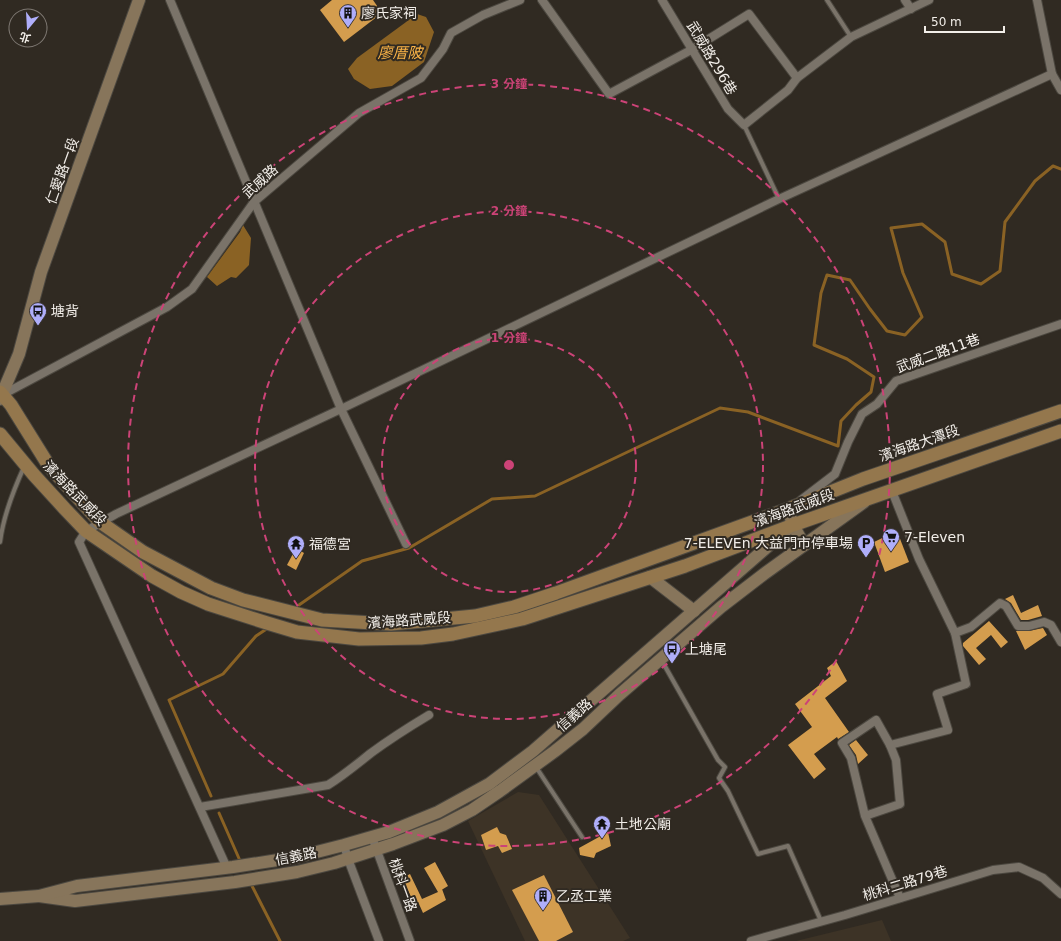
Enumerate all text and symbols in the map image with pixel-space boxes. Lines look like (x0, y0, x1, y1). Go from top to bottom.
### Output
building icon: 廖氏家祠 (338, 3, 358, 28)
place label: 廖氏家祠 (361, 5, 417, 21)
north arrow (8, 8, 48, 48)
scale bar (925, 8, 1004, 34)
text: 50 m (931, 15, 962, 29)
street label: 武威路296巷 (684, 18, 740, 98)
text: 北 (18, 29, 32, 45)
water label: 廖厝陂 (377, 44, 424, 62)
text: 3 分鐘 (491, 77, 527, 91)
street label: 仁愛路一段 (43, 135, 81, 207)
street label: 武威路 (239, 161, 281, 201)
text: 2 分鐘 (491, 204, 527, 218)
bus stop icon: 塘背 (28, 301, 48, 326)
place label: 塘背 (51, 303, 79, 319)
street label: 武威二路11巷 (894, 330, 982, 376)
text: 1 分鐘 (491, 331, 527, 345)
street label: 濱海路大潭段 (877, 422, 961, 464)
street label: 濱海路武威段 (40, 457, 110, 529)
centre of rings (502, 458, 516, 472)
street label: 濱海路武威段 (752, 486, 836, 530)
supermarket icon: 7-Eleven (881, 527, 901, 552)
place label: 7-Eleven (904, 529, 965, 545)
parking icon: 7-ELEVEn 大益門市停車場 (856, 533, 876, 558)
temple icon: 福德宮 (286, 534, 306, 559)
place label: 7-ELEVEn 大益門市停車場 (684, 535, 853, 551)
place label: 福德宮 (309, 536, 351, 552)
street label: 濱海路武威段 (367, 609, 451, 631)
bus stop icon: 上塘尾 (662, 639, 682, 664)
place label: 上塘尾 (685, 641, 727, 657)
street label: 信義路 (553, 695, 595, 735)
temple icon: 土地公廟 (592, 814, 612, 839)
place label: 土地公廟 (615, 816, 671, 832)
street label: 信義路 (274, 844, 318, 868)
street label: 桃科一路 (386, 856, 420, 914)
street label: 桃科二路79巷 (861, 863, 949, 903)
building icon: 乙丞工業 (533, 886, 553, 911)
place label: 乙丞工業 (556, 888, 612, 904)

